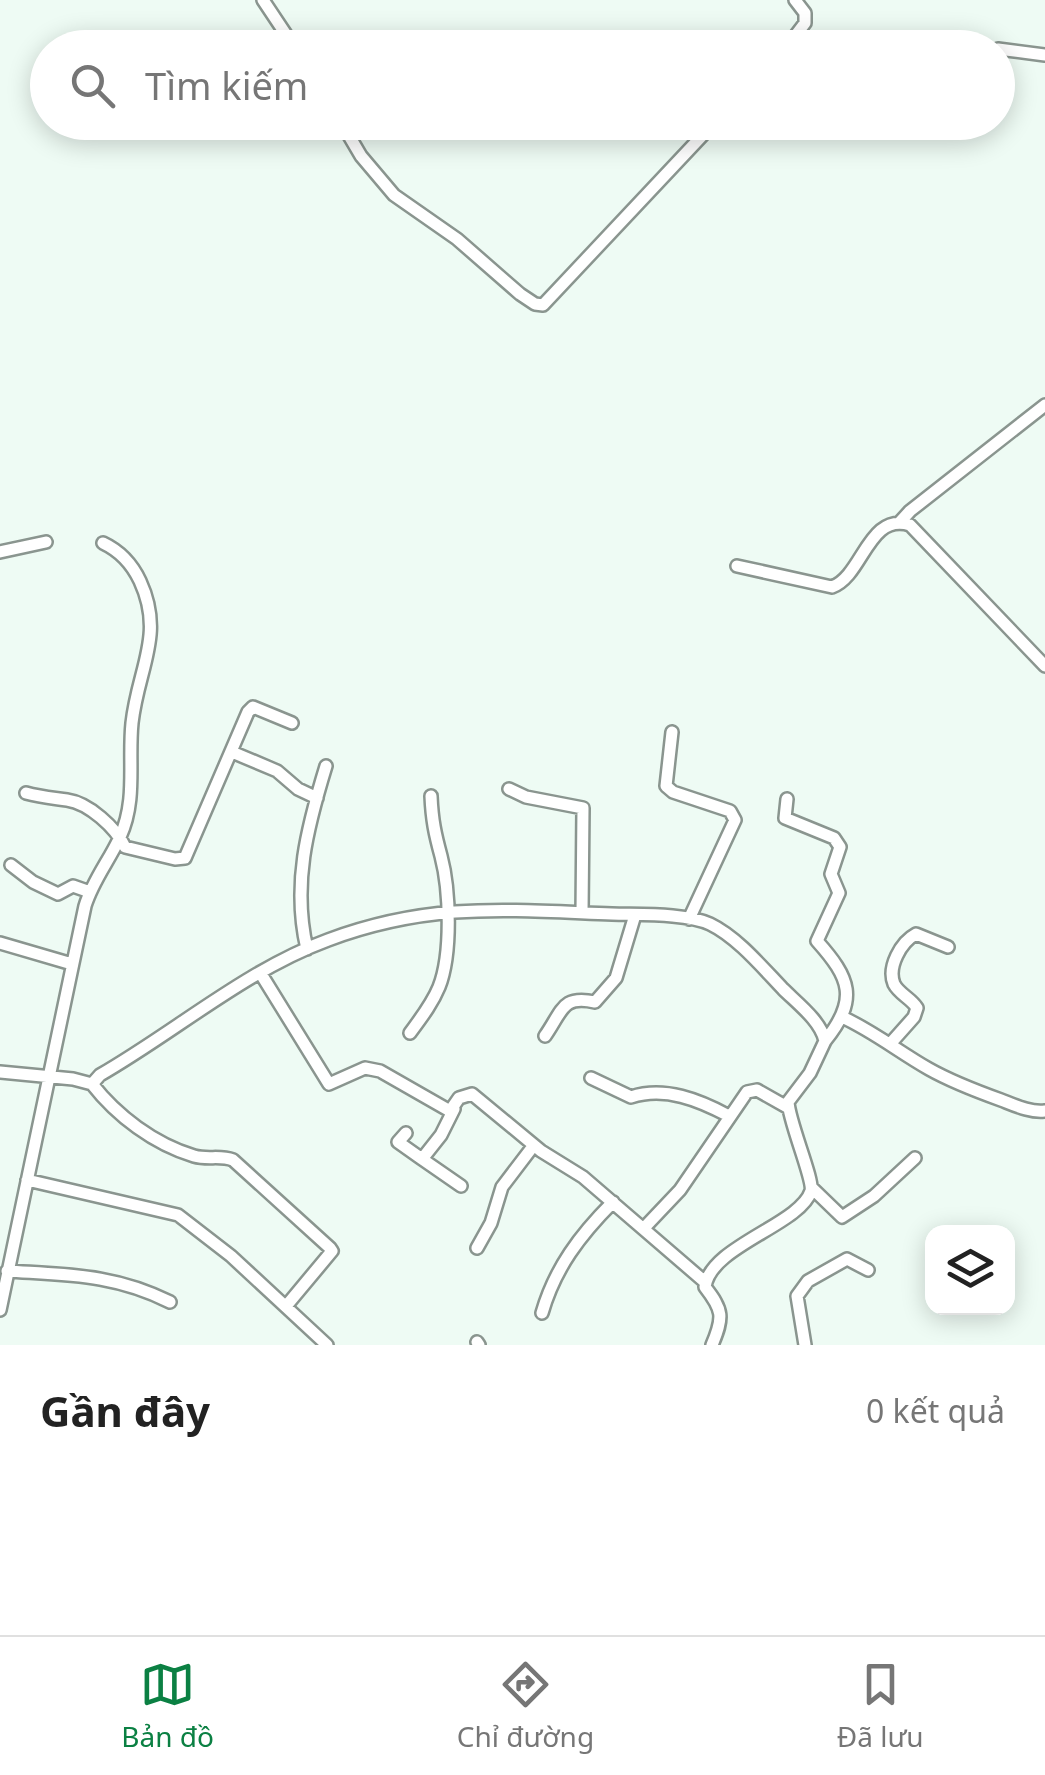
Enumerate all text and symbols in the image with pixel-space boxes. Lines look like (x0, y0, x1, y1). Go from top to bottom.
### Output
search box (30, 30, 1015, 140)
icon: search (65, 58, 120, 113)
text: Tìm kiếm (145, 59, 308, 111)
map controls (925, 1225, 1015, 1315)
button: layers (925, 1225, 1015, 1315)
text: Gần đây (40, 1382, 210, 1439)
text: 0 kết quả (866, 1389, 1005, 1432)
tab: Bản đồ (121, 1657, 214, 1755)
tab: Chỉ đường (457, 1657, 594, 1755)
tab: Đã lưu (837, 1657, 924, 1755)

